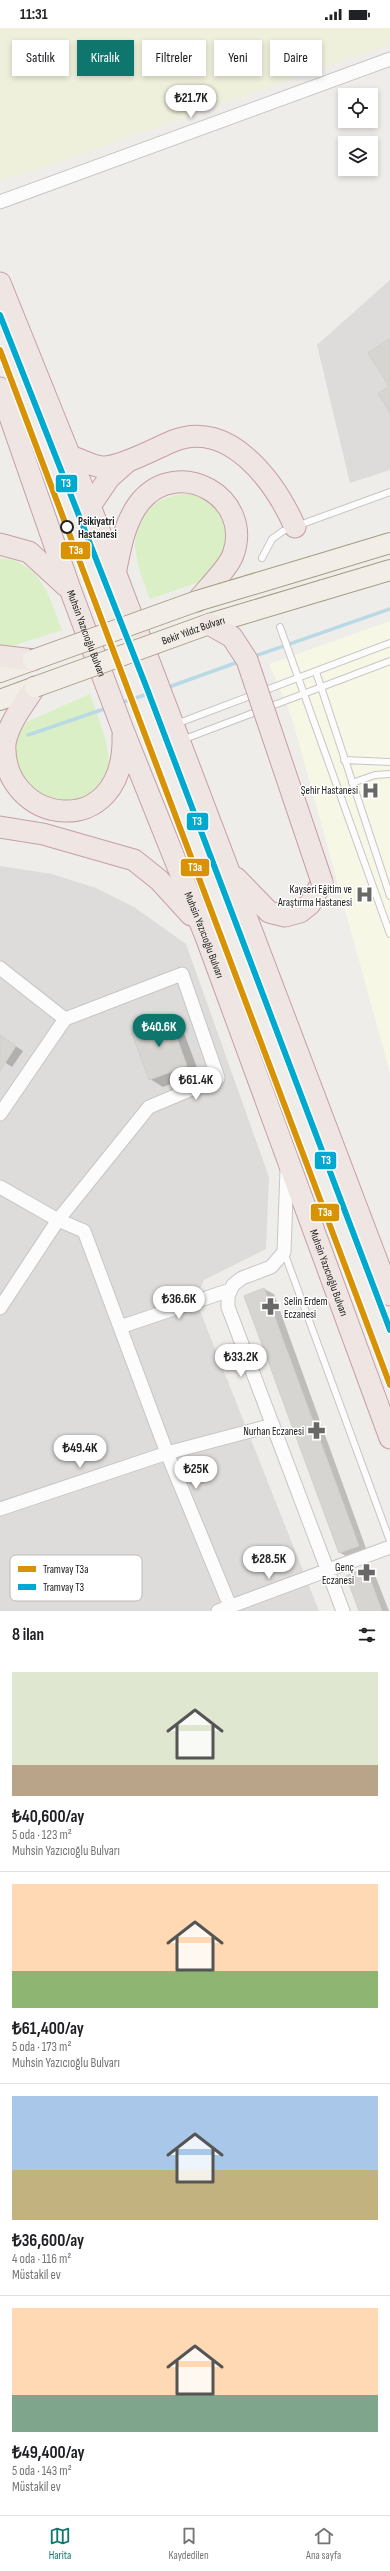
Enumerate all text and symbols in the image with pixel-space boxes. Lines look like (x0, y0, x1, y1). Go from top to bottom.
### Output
text: 11:31 (20, 5, 48, 24)
chip: Satılık (12, 40, 69, 76)
chip: Kiralık (77, 40, 134, 76)
chip: Filtreler (142, 40, 206, 76)
chip: Yeni (214, 40, 262, 76)
chip: Daire (270, 40, 322, 76)
pin: ₺21.7K (158, 85, 224, 119)
map controls (338, 88, 378, 176)
button: locate (338, 88, 378, 128)
text: ₺21.7K (174, 90, 208, 106)
button: layers (338, 136, 378, 176)
line badge: T3 (55, 474, 78, 493)
text: T3 (61, 477, 71, 490)
place label: Psikiyatri Hastanesi (78, 515, 117, 541)
marker: Psikiyatri Hastanesi (60, 520, 74, 534)
line badge: T3a (60, 541, 91, 560)
text: T3a (69, 544, 84, 557)
street label: Muhsin Yazıcıoğlu Bulvarı (64, 588, 108, 678)
street label: Bekir Yıldız Bulvarı (160, 614, 226, 648)
hospital icon: Şehir Hastanesi (361, 780, 381, 800)
place label: Şehir Hastanesi (301, 784, 358, 797)
line badge: T3 (186, 812, 209, 831)
text: T3 (192, 815, 202, 828)
line badge: T3a (180, 858, 210, 877)
text: T3a (188, 861, 203, 874)
place label: Kayseri Eğitim ve Araştırma Hastanesi (277, 883, 352, 909)
hospital icon: Kayseri Eğitim ve Araştırma Hastanesi (355, 885, 375, 905)
street label: Muhsin Yazıcıoğlu Bulvarı (182, 890, 227, 980)
pin: ₺40.6K (126, 1014, 192, 1048)
text: ₺40.6K (142, 1019, 176, 1035)
pin: ₺61.4K (163, 1067, 229, 1101)
text: ₺61.4K (179, 1072, 213, 1088)
line badge: T3 (314, 1151, 337, 1170)
text: T3 (321, 1154, 331, 1167)
line badge: T3a (310, 1203, 340, 1222)
text: T3a (318, 1206, 333, 1219)
street label: Muhsin Yazıcıoğlu Bulvarı (307, 1228, 351, 1318)
pin: ₺36.6K (146, 1286, 212, 1320)
text: ₺36.6K (162, 1291, 196, 1307)
place label: Selin Erdem Eczanesi (284, 1295, 328, 1321)
pharmacy icon: Selin Erdem Eczanesi (261, 1297, 281, 1317)
pin: ₺33.2K (208, 1344, 274, 1378)
text: ₺33.2K (224, 1349, 258, 1365)
pharmacy icon: Nurhan Eczanesi (307, 1421, 327, 1441)
place label: Nurhan Eczanesi (243, 1425, 304, 1438)
pin: ₺49.4K (47, 1435, 113, 1469)
text: ₺49.4K (63, 1440, 97, 1456)
pin: ₺25K (172, 1456, 220, 1490)
text: ₺25K (183, 1461, 209, 1477)
pin: ₺28.5K (236, 1546, 302, 1580)
text: ₺28.5K (252, 1551, 286, 1567)
legend (10, 1555, 142, 1601)
place label: Genç Eczanesi (322, 1561, 354, 1587)
text: Tramvay T3a (43, 1563, 88, 1576)
pharmacy icon: Genç Eczanesi (357, 1563, 377, 1583)
text: Tramvay T3 (43, 1581, 85, 1594)
icon: filters (356, 1624, 378, 1646)
text: 8 ilan (12, 1625, 44, 1645)
icon: home (159, 1698, 231, 1770)
text: ₺40,600/ay (12, 1807, 84, 1827)
text: 5 oda · 123 m² (12, 1827, 72, 1843)
text: Muhsin Yazıcıoğlu Bulvarı (12, 1843, 120, 1859)
icon: home (159, 1910, 231, 1982)
text: ₺61,400/ay (12, 2019, 84, 2039)
text: 5 oda · 173 m² (12, 2039, 71, 2055)
text: Muhsin Yazıcıoğlu Bulvarı (12, 2055, 120, 2071)
icon: home (159, 2122, 231, 2194)
text: ₺36,600/ay (12, 2231, 84, 2251)
text: 4 oda · 116 m² (12, 2251, 71, 2267)
text: Müstakil ev (12, 2267, 61, 2283)
icon: home (159, 2334, 231, 2406)
text: ₺49,400/ay (12, 2443, 85, 2463)
text: 5 oda · 143 m² (12, 2463, 72, 2479)
text: Müstakil ev (12, 2479, 61, 2495)
tab: Harita (49, 2525, 71, 2562)
tab: Kaydedilen (169, 2525, 209, 2562)
tab: Ana sayfa (306, 2525, 341, 2562)

